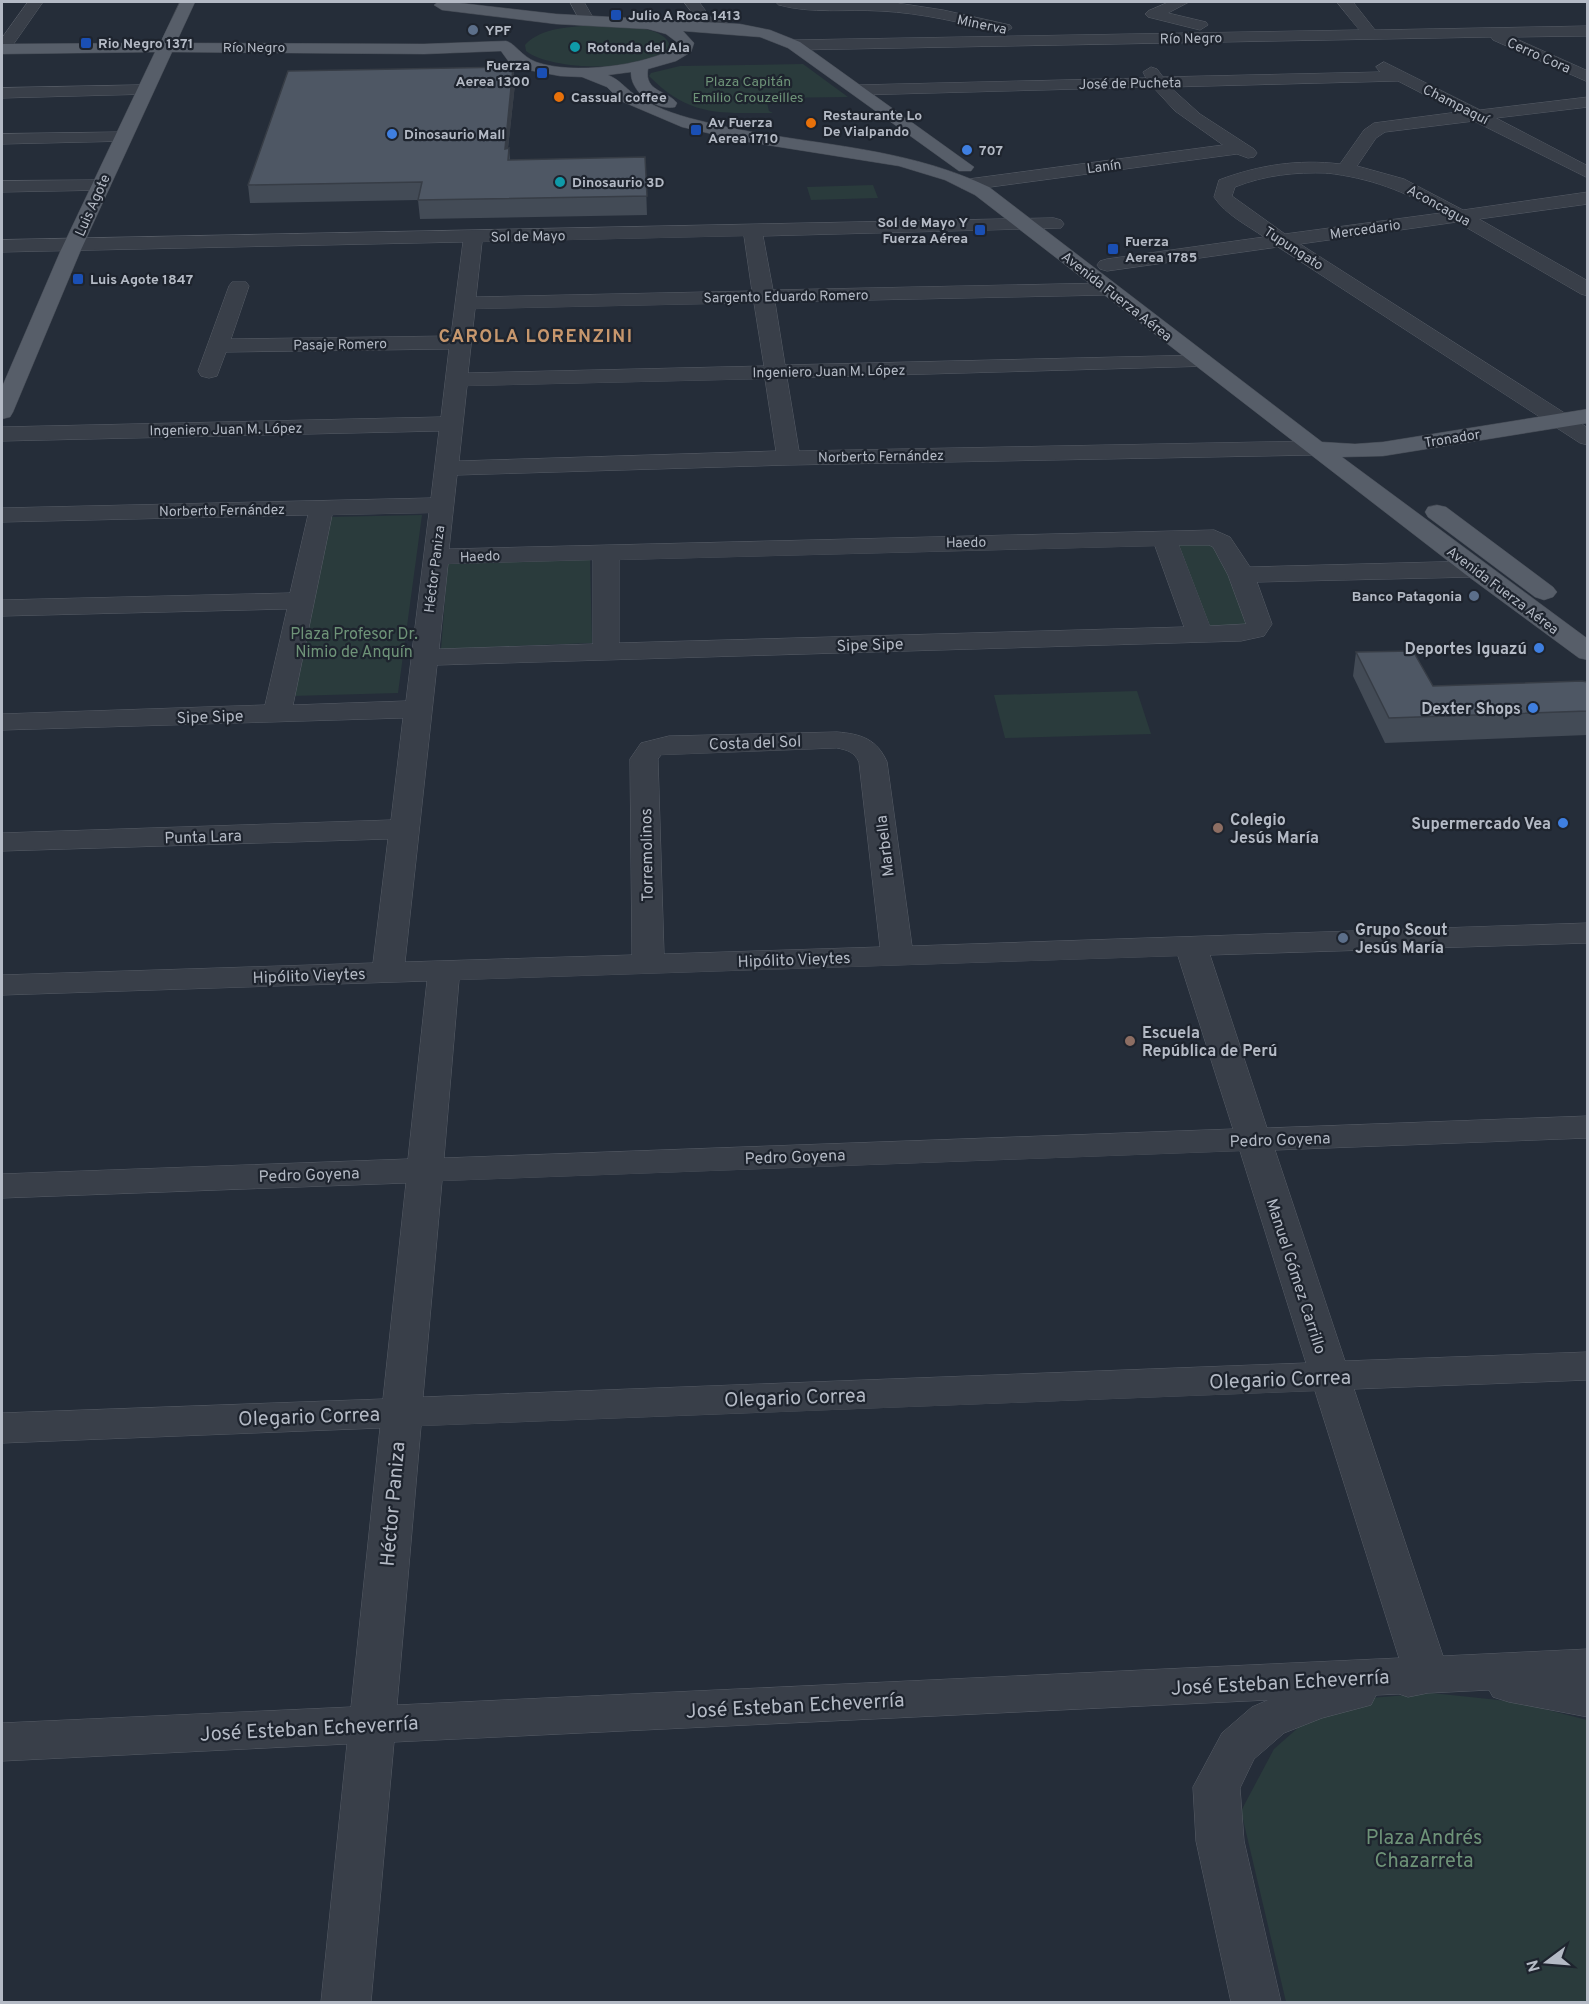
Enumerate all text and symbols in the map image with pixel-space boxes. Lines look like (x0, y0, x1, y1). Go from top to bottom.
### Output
marker: Julio A Roca 1413 (609, 8, 623, 22)
place label: Julio A Roca 1413 (628, 8, 741, 25)
street label: Minerva (955, 12, 1008, 39)
marker: YPF (466, 23, 480, 37)
place label: YPF (485, 23, 511, 40)
street label: Río Negro (1160, 30, 1223, 49)
street label: Cerro Cora (1504, 35, 1573, 78)
marker: Rio Negro 1371 (79, 36, 93, 50)
place label: Rio Negro 1371 (98, 36, 193, 53)
street label: Río Negro (223, 40, 285, 57)
marker: Rotonda del Ala (568, 40, 582, 54)
place label: Rotonda del Ala (587, 40, 690, 57)
place label: Fuerza Aerea 1300 (456, 58, 530, 91)
marker: Fuerza Aerea 1300 (535, 66, 549, 80)
park label: Plaza Capitán Emilio Crouzeilles (692, 74, 804, 107)
street label: José de Pucheta (1079, 75, 1182, 94)
street label: Champaquí (1420, 82, 1492, 130)
marker: Cassual coffee (552, 90, 566, 104)
place label: Cassual coffee (571, 90, 667, 107)
place label: Restaurante Lo De Vialpando (823, 108, 922, 141)
place label: Av Fuerza Aerea 1710 (708, 115, 778, 148)
marker: Restaurante Lo De Vialpando (804, 116, 818, 130)
marker: Av Fuerza Aerea 1710 (689, 123, 703, 137)
marker: Dinosaurio Mall (385, 127, 399, 141)
place label: Dinosaurio Mall (404, 127, 505, 144)
marker: 707 (960, 143, 974, 157)
place label: 707 (979, 143, 1003, 160)
street label: Lanín (1086, 157, 1123, 178)
street label: Luis Agote (72, 172, 115, 239)
marker: Dinosaurio 3D (553, 175, 567, 189)
place label: Dinosaurio 3D (572, 175, 664, 192)
street label: Aconcagua (1404, 182, 1473, 231)
place label: Sol de Mayo Y Fuerza Aérea (878, 215, 968, 248)
street label: Mercedario (1329, 217, 1402, 244)
marker: Sol de Mayo Y Fuerza Aérea (973, 223, 987, 237)
street label: Tupungato (1260, 224, 1326, 275)
street label: Sol de Mayo (490, 228, 566, 247)
place label: Fuerza Aerea 1785 (1125, 234, 1197, 267)
marker: Fuerza Aerea 1785 (1106, 242, 1120, 256)
street label: Avenida Fuerza Aérea (1057, 249, 1175, 346)
marker: Luis Agote 1847 (71, 272, 85, 286)
place label: Luis Agote 1847 (90, 272, 193, 289)
street label: Sargento Eduardo Romero (703, 288, 869, 307)
district label: CAROLA LORENZINI (438, 326, 634, 349)
street label: Pasaje Romero (293, 336, 387, 355)
street label: Ingeniero Juan M. López (752, 363, 906, 382)
street label: Ingeniero Juan M. López (149, 421, 303, 440)
street label: Tronador (1423, 427, 1482, 452)
street label: Norberto Fernández (818, 448, 944, 467)
street label: Norberto Fernández (159, 502, 285, 521)
street label: Héctor Paniza (422, 525, 449, 614)
street label: Haedo (946, 535, 987, 552)
street label: Avenida Fuerza Aérea (1443, 544, 1561, 639)
street label: Haedo (460, 548, 501, 567)
place label: Banco Patagonia (1352, 589, 1462, 606)
marker: Banco Patagonia (1467, 589, 1481, 603)
park label: Plaza Profesor Dr. Nimio de Anquín (290, 625, 418, 663)
street label: Sipe Sipe (836, 635, 904, 657)
place label: Deportes Iguazú (1405, 640, 1527, 660)
marker: Deportes Iguazú (1532, 641, 1546, 655)
place label: Dexter Shops (1421, 700, 1521, 720)
marker: Dexter Shops (1526, 701, 1540, 715)
street label: Sipe Sipe (176, 707, 244, 729)
street label: Costa del Sol (708, 732, 802, 756)
street label: Torremolinos (637, 808, 659, 902)
place label: Colegio Jesús María (1230, 811, 1319, 849)
street label: Marbella (872, 814, 900, 878)
place label: Supermercado Vea (1411, 815, 1551, 835)
marker: Supermercado Vea (1556, 816, 1570, 830)
marker: Colegio Jesús María (1211, 821, 1225, 835)
street label: Punta Lara (164, 827, 242, 849)
place label: Grupo Scout Jesús María (1355, 921, 1447, 959)
marker: Grupo Scout Jesús María (1336, 931, 1350, 945)
street label: Hipólito Vieytes (737, 949, 851, 973)
street label: Hipólito Vieytes (252, 965, 366, 989)
place label: Escuela República de Perú (1142, 1024, 1277, 1062)
marker: Escuela República de Perú (1123, 1034, 1137, 1048)
street label: Pedro Goyena (1229, 1129, 1331, 1153)
street label: Pedro Goyena (744, 1146, 846, 1170)
street label: Pedro Goyena (258, 1164, 360, 1188)
street label: Manuel Gómez Carrillo (1261, 1196, 1330, 1357)
street label: Olegario Correa (1209, 1366, 1351, 1396)
street label: Olegario Correa (724, 1384, 866, 1414)
street label: Olegario Correa (238, 1403, 380, 1433)
street label: Héctor Paniza (376, 1441, 412, 1568)
street label: José Esteban Echeverría (1170, 1665, 1390, 1703)
street label: José Esteban Echeverría (685, 1688, 905, 1726)
street label: José Esteban Echeverría (199, 1711, 419, 1749)
park label: Plaza Andrés Chazarreta (1366, 1826, 1482, 1875)
north arrow (1517, 1932, 1577, 1992)
text: N (1523, 1957, 1546, 1974)

